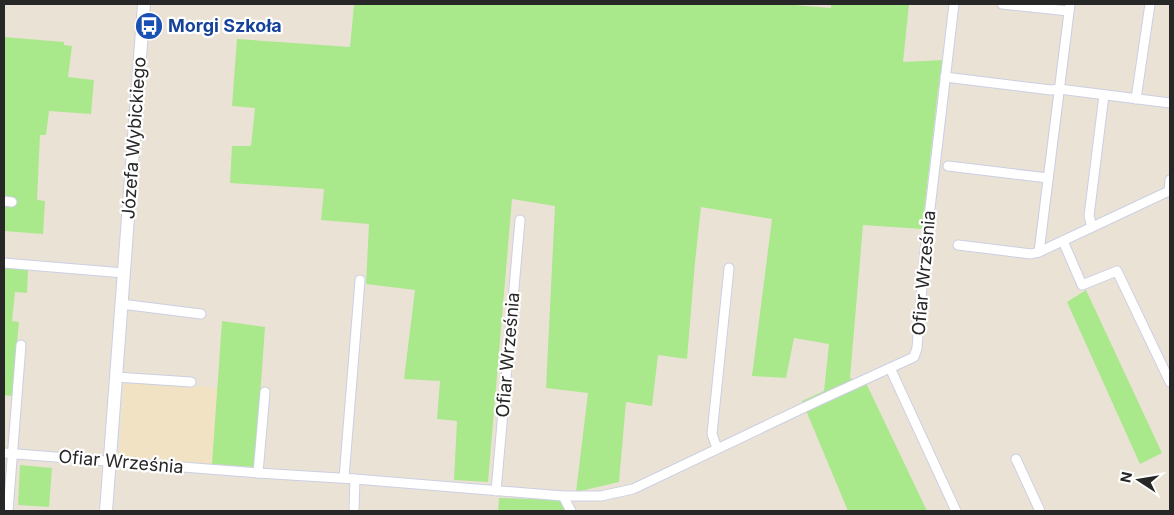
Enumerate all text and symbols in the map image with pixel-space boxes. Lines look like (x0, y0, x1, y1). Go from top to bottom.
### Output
bus stop icon: Morgi Szkoła (134, 11, 164, 41)
place label: Morgi Szkoła (168, 15, 282, 36)
street label: Józefa Wybickiego (117, 56, 150, 220)
street label: Ofiar Września (908, 210, 939, 336)
street label: Ofiar Września (492, 292, 523, 418)
street label: Ofiar Września (58, 446, 184, 477)
north arrow (1114, 455, 1164, 505)
text: N (1116, 470, 1135, 484)

